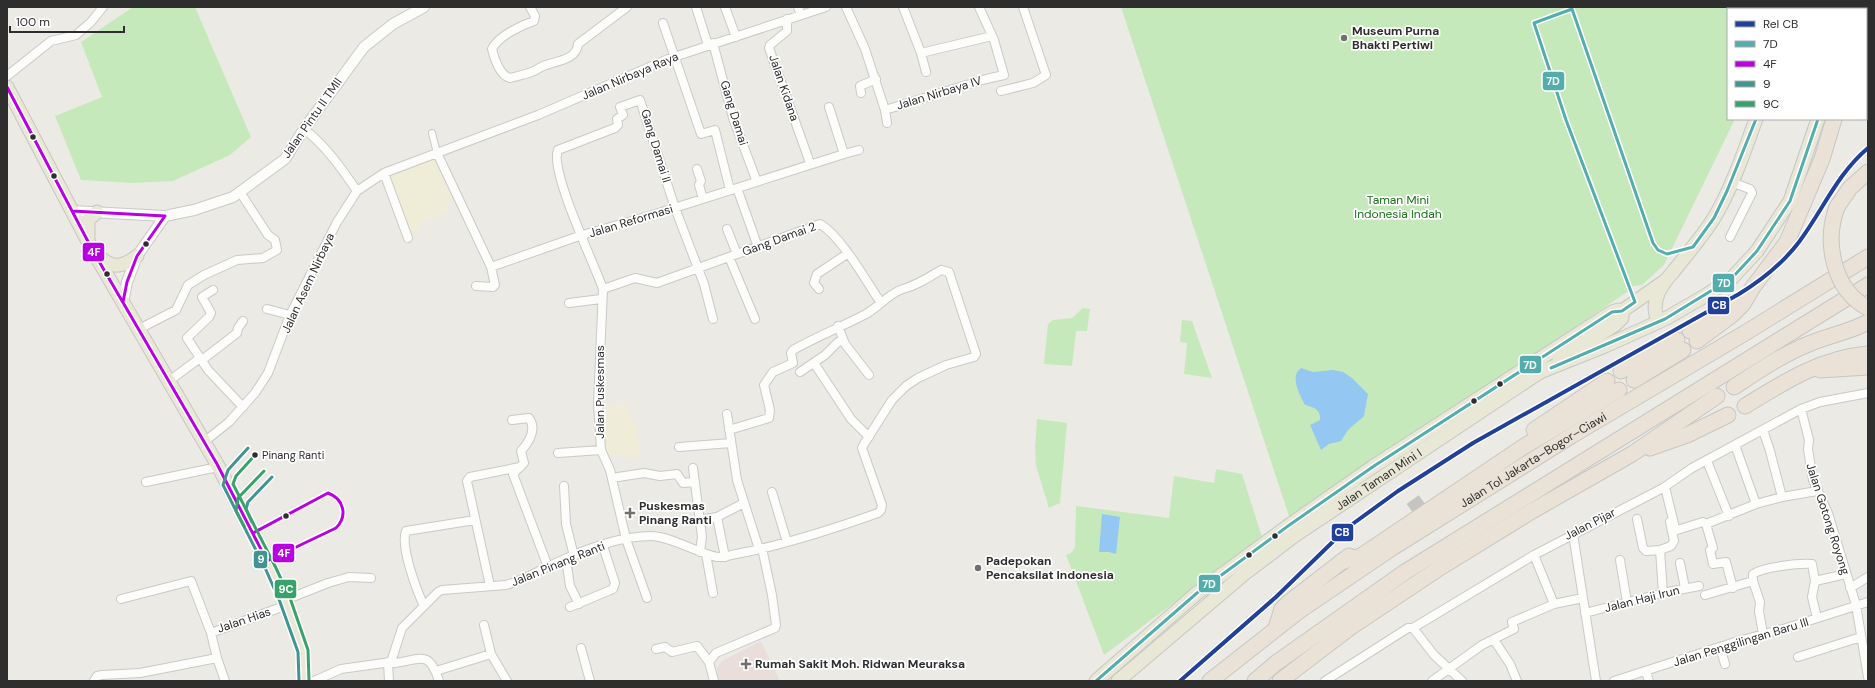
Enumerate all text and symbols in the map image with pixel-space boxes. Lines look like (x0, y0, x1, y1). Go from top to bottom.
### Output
scale bar (10, 8, 124, 34)
legend (1727, 8, 1867, 120)
text: 100 m (16, 14, 50, 30)
text: Rel CB (1763, 16, 1798, 32)
place label: Museum Purna Bhakti Pertiwi (1352, 23, 1439, 53)
marker: Museum Purna Bhakti Pertiwi (1339, 33, 1349, 43)
text: 7D (1763, 36, 1778, 52)
street label: Jalan Nirbaya Raya (579, 48, 681, 104)
street label: Jalan Kidana (765, 53, 803, 123)
text: 4F (1763, 56, 1777, 72)
line badge: 7D (1542, 71, 1565, 91)
street label: Jalan Nirbaya IV (895, 72, 983, 114)
text: 7D (1546, 74, 1560, 88)
street label: Jalan Pintu II TMII (278, 75, 346, 161)
text: 9 (1763, 76, 1771, 92)
street label: Gang Damai (717, 78, 752, 148)
text: 9C (1763, 96, 1780, 112)
street label: Gang Damai II (637, 107, 675, 185)
unlabelled marker (28, 132, 38, 142)
unlabelled marker (49, 171, 59, 181)
park label: Taman Mini Indonesia Indah (1354, 192, 1442, 222)
street label: Jalan Reformasi (587, 201, 675, 241)
street label: Gang Damai 2 (740, 218, 818, 260)
street label: Jalan Asem Nirbaya (278, 230, 338, 336)
unlabelled marker (141, 239, 151, 249)
line badge: 4F (82, 242, 105, 262)
text: 4F (87, 245, 101, 259)
unlabelled marker (102, 269, 112, 279)
line badge: 7D (1712, 273, 1735, 293)
text: 7D (1717, 276, 1731, 290)
line badge: CB (1707, 296, 1730, 315)
text: CB (1711, 298, 1727, 312)
street label: Jalan Puskesmas (592, 345, 608, 439)
line badge: 7D (1519, 355, 1542, 374)
text: 7D (1523, 358, 1537, 372)
unlabelled marker (1495, 379, 1505, 389)
unlabelled marker (1469, 396, 1479, 406)
street label: Jalan Tol Jakarta–Bogor–Ciawi (1457, 409, 1610, 511)
street label: Jalan Taman Mini I (1333, 445, 1425, 514)
place label: Pinang Ranti (262, 448, 324, 462)
marker: Pinang Ranti (250, 450, 260, 460)
street label: Jalan Gotong Royong (1802, 461, 1854, 577)
place label: Puskesmas Pinang Ranti (639, 498, 712, 528)
street label: Jalan Pijar (1562, 504, 1619, 544)
marker: Puskesmas Pinang Ranti (624, 507, 636, 519)
unlabelled marker (281, 511, 291, 521)
line badge: CB (1331, 523, 1354, 542)
text: CB (1334, 525, 1350, 539)
unlabelled marker (1270, 531, 1280, 541)
street label: Jalan Pinang Ranti (509, 538, 607, 590)
line badge: 4F (272, 543, 295, 563)
text: 4F (277, 546, 291, 560)
line badge: 9 (253, 550, 268, 569)
unlabelled marker (1244, 550, 1254, 560)
text: 9 (258, 552, 265, 566)
place label: Padepokan Pencaksilat Indonesia (986, 553, 1114, 583)
marker: Padepokan Pencaksilat Indonesia (973, 563, 983, 573)
line badge: 7D (1198, 574, 1221, 593)
text: 7D (1202, 577, 1216, 591)
line badge: 9C (274, 579, 297, 599)
text: 9C (278, 582, 294, 596)
street label: Jalan Haji Irun (1603, 582, 1681, 616)
street label: Jalan Hias (215, 603, 273, 637)
street label: Jalan Penggilingan Baru III (1671, 614, 1811, 670)
place label: Rumah Sakit Moh. Ridwan Meuraksa (755, 656, 965, 672)
marker: Rumah Sakit Moh. Ridwan Meuraksa (740, 658, 752, 670)

